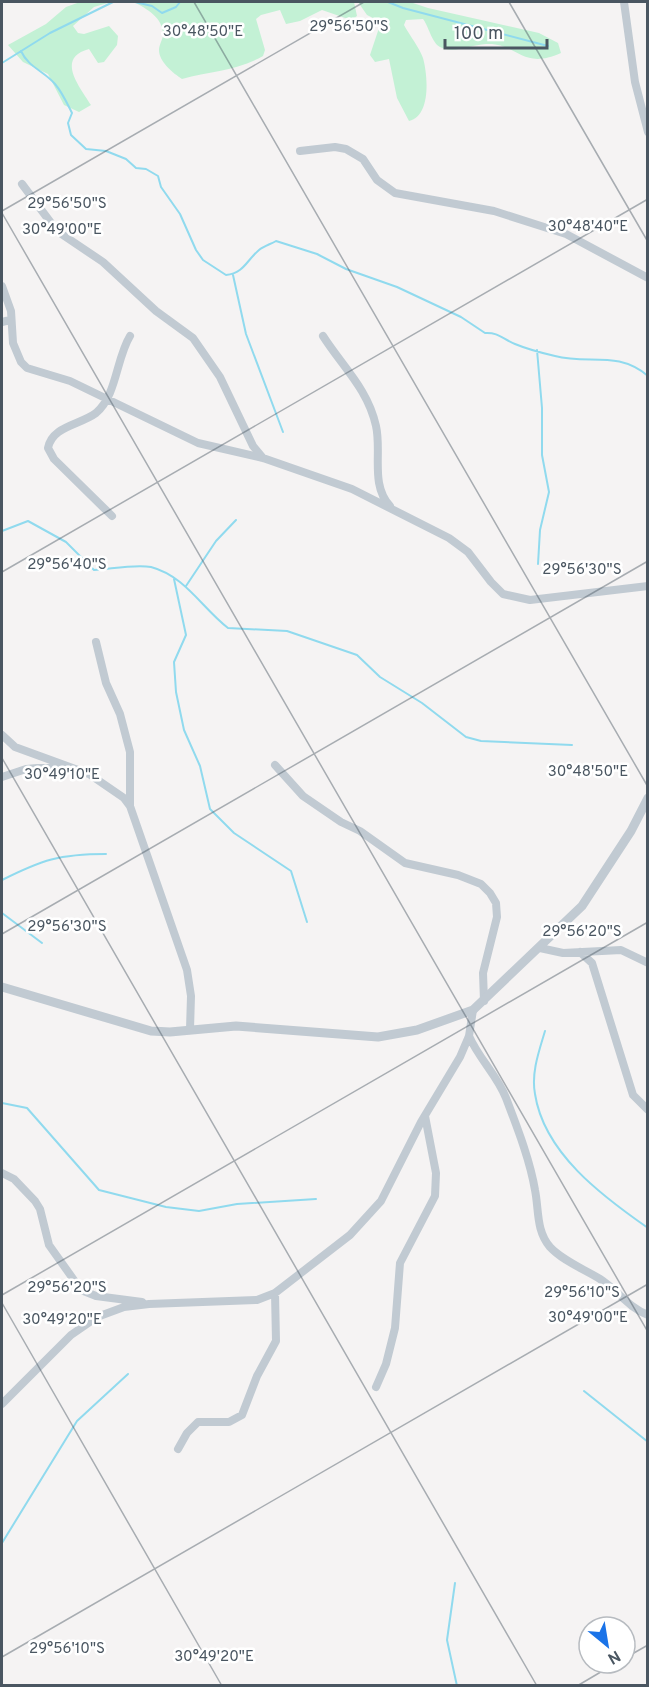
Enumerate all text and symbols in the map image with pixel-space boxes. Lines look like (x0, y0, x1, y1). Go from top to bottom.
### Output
scale bar (445, 12, 547, 50)
text: 29°56'50"S (309, 18, 389, 37)
text: 30°48'50"E (163, 23, 243, 42)
text: 100 m (454, 23, 503, 46)
text: 29°56'50"S (27, 195, 107, 214)
text: 30°48'40"E (548, 218, 628, 237)
text: 30°49'00"E (22, 221, 102, 240)
text: 29°56'40"S (27, 556, 107, 575)
text: 29°56'30"S (542, 561, 622, 580)
text: 30°48'50"E (548, 763, 628, 782)
text: 30°49'10"E (24, 766, 100, 785)
text: 29°56'30"S (27, 918, 107, 937)
text: 29°56'20"S (542, 923, 622, 942)
text: 29°56'20"S (27, 1279, 107, 1298)
text: 29°56'10"S (544, 1284, 620, 1303)
text: 30°49'00"E (548, 1309, 628, 1328)
text: 30°49'20"E (22, 1311, 102, 1330)
north arrow (577, 1615, 637, 1675)
text: 29°56'10"S (29, 1640, 105, 1659)
text: N (604, 1645, 623, 1668)
text: 30°49'20"E (174, 1648, 254, 1667)

